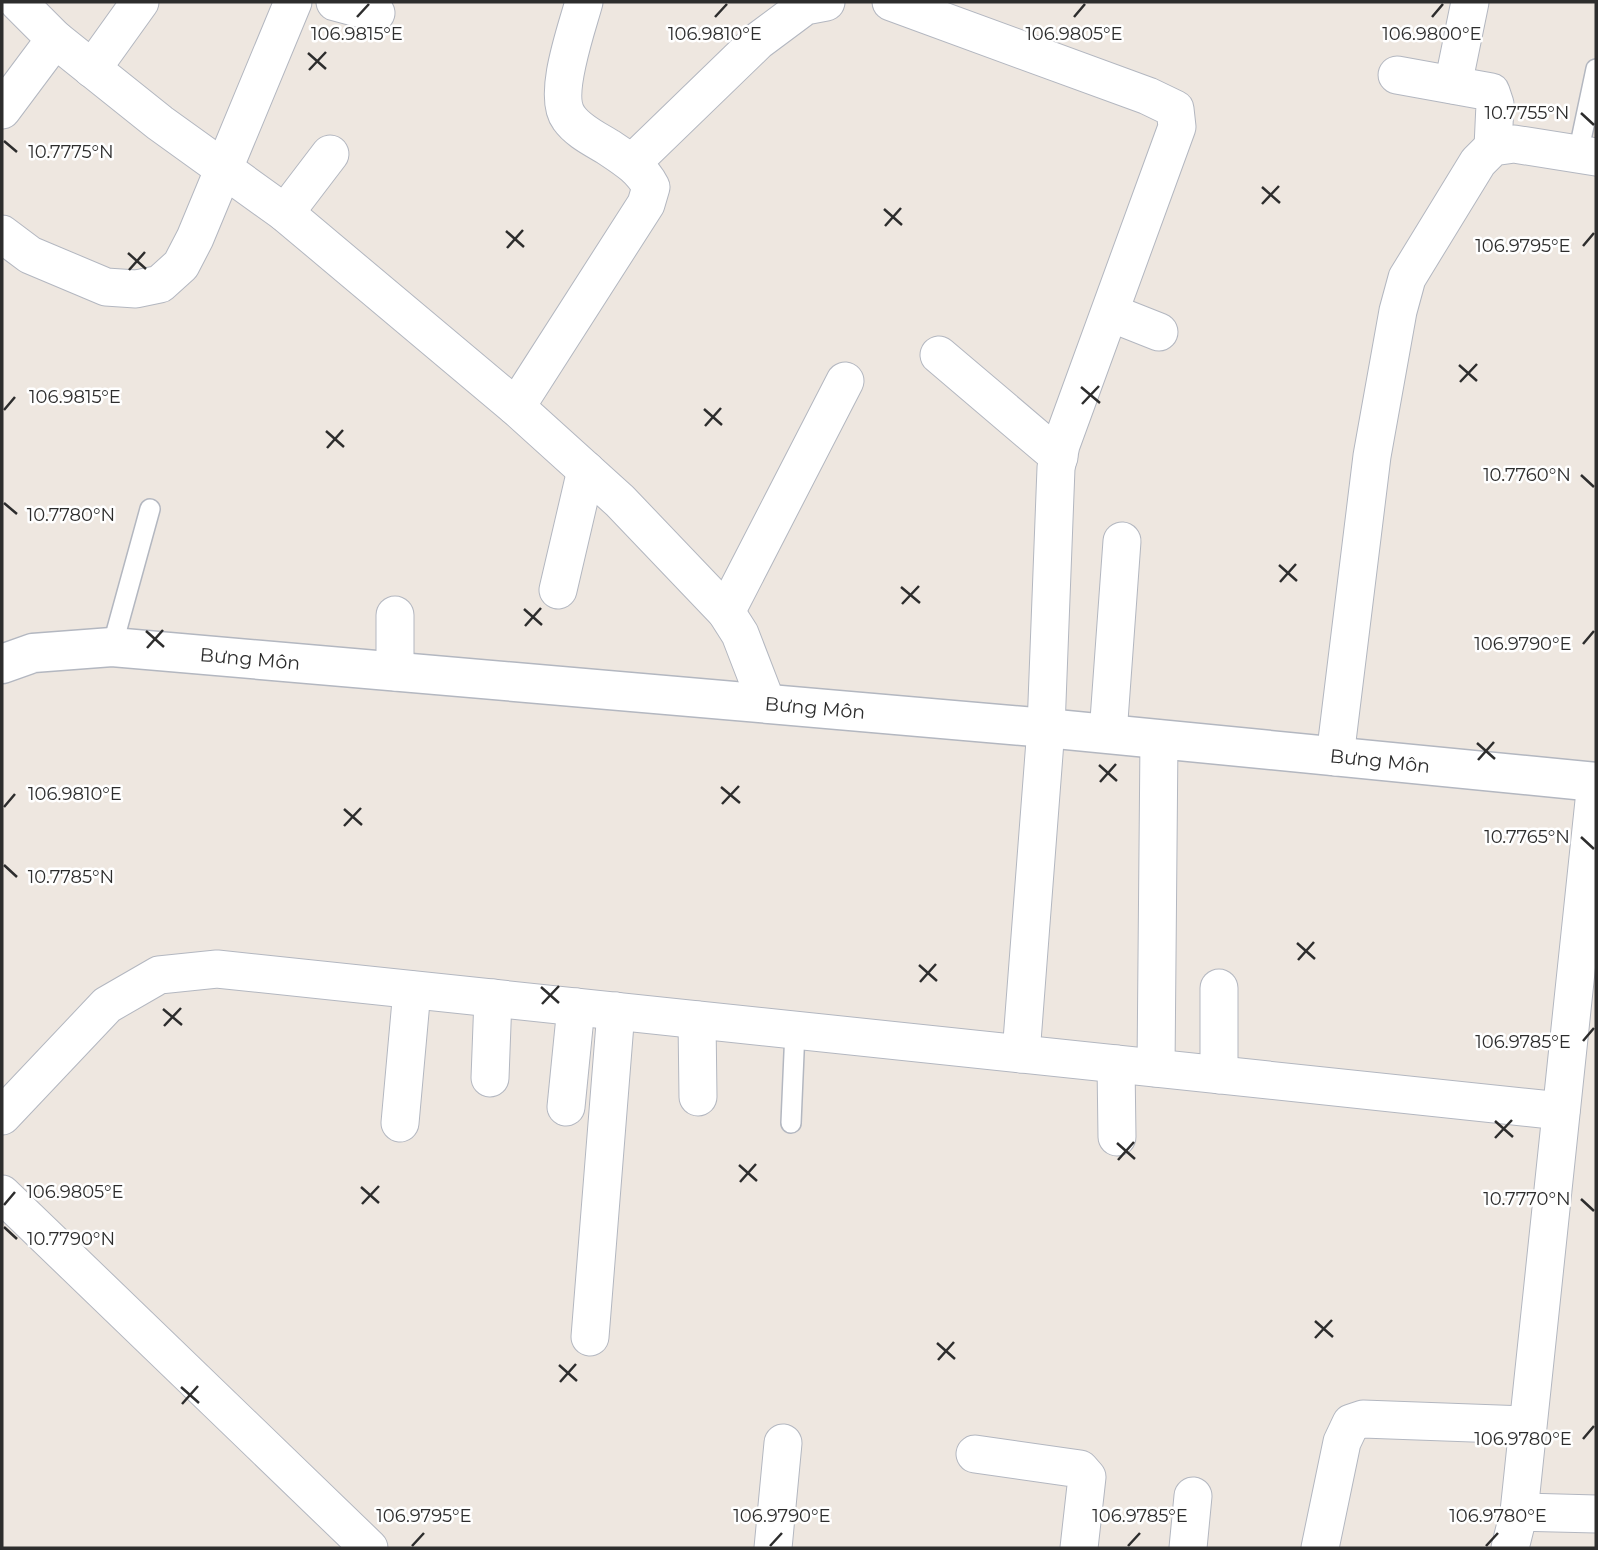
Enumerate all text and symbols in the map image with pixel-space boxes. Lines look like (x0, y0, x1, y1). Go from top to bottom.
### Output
text: 106.9815°E (311, 23, 403, 45)
text: 106.9810°E (668, 23, 762, 45)
text: 106.9805°E (1025, 23, 1123, 45)
text: 106.9800°E (1382, 23, 1482, 45)
text: 10.7755°N (1485, 102, 1569, 124)
text: 10.7775°N (28, 141, 114, 163)
text: 106.9795°E (1475, 235, 1571, 257)
text: 106.9815°E (29, 386, 121, 408)
text: 10.7760°N (1483, 464, 1571, 486)
text: 10.7780°N (27, 504, 115, 526)
text: 106.9790°E (1474, 633, 1572, 655)
street label: Bưng Môn (199, 643, 301, 675)
street label: Bưng Môn (764, 692, 866, 724)
street label: Bưng Môn (1329, 744, 1431, 778)
text: 106.9810°E (28, 783, 122, 805)
text: 10.7765°N (1484, 826, 1570, 848)
text: 10.7785°N (28, 866, 114, 888)
text: 106.9785°E (1475, 1031, 1571, 1053)
text: 106.9805°E (26, 1181, 124, 1203)
text: 10.7770°N (1483, 1188, 1571, 1210)
text: 10.7790°N (27, 1228, 115, 1250)
text: 106.9780°E (1474, 1428, 1572, 1450)
text: 106.9795°E (376, 1505, 472, 1527)
text: 106.9790°E (733, 1505, 831, 1527)
text: 106.9785°E (1092, 1505, 1188, 1527)
text: 106.9780°E (1449, 1505, 1547, 1527)

